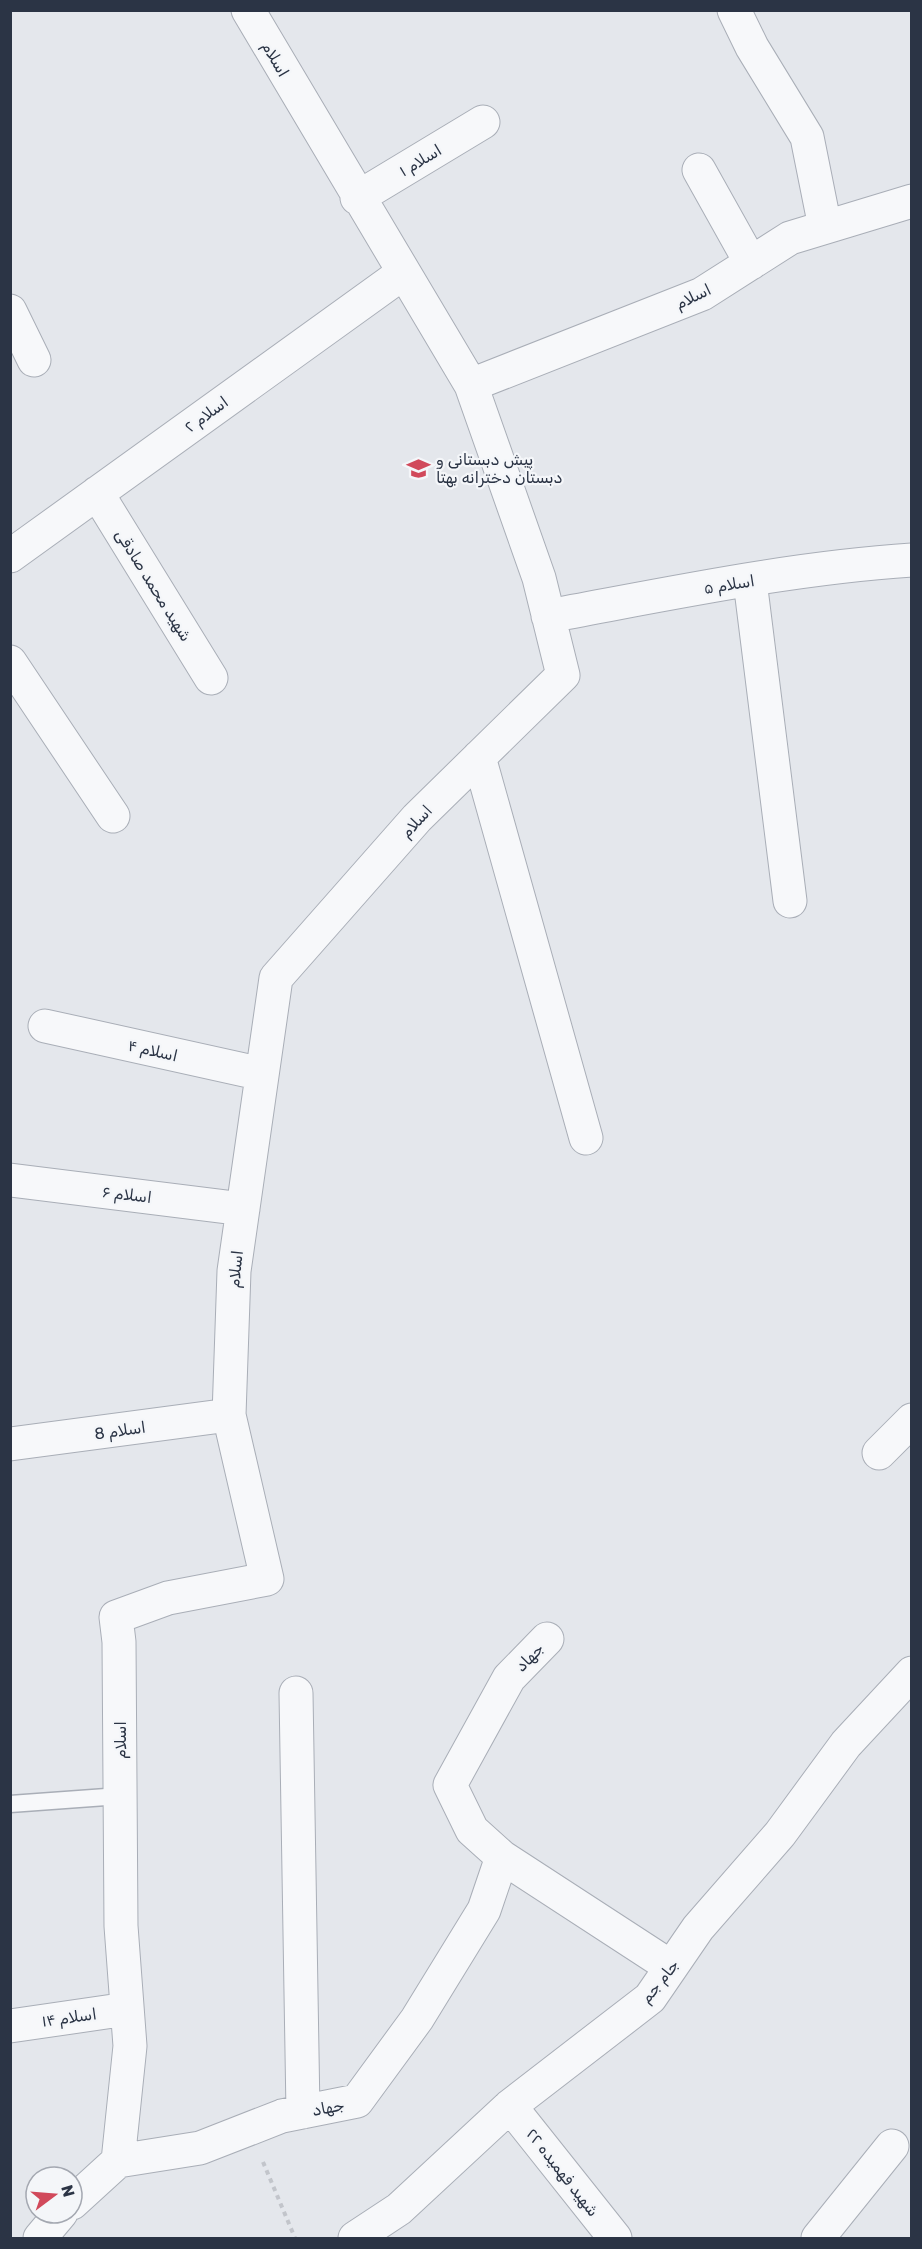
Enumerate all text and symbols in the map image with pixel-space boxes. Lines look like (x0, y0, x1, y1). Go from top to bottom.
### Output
street label: اسلام (257, 38, 293, 81)
street label: اسلام ۱ (395, 140, 446, 181)
street label: اسلام (672, 280, 715, 314)
street label: اسلام ۲ (181, 392, 232, 437)
place label: پیش دبستانی و دبستان دخترانه بهتا (436, 450, 562, 488)
school or university icon: پیش دبستانی و دبستان دخترانه بهتا (405, 455, 431, 481)
street label: شهید محمد صادقی (111, 526, 196, 645)
street label: اسلام ۵ (702, 571, 756, 599)
street label: اسلام (397, 801, 437, 842)
street label: اسلام ۴ (126, 1036, 180, 1066)
street label: اسلام ۶ (101, 1182, 153, 1208)
street label: اسلام (224, 1249, 248, 1289)
street label: اسلام 8 (93, 1417, 147, 1444)
street label: جهاد (511, 1639, 548, 1676)
street label: اسلام (111, 1721, 131, 1759)
street label: جام جم (636, 1956, 684, 2008)
street label: اسلام ۱۴ (40, 2004, 98, 2032)
street label: جهاد (310, 2095, 346, 2121)
street label: شهید فهمیده ۲۲ (521, 2124, 603, 2221)
north arrow (24, 2165, 84, 2225)
text: N (57, 2183, 79, 2199)

